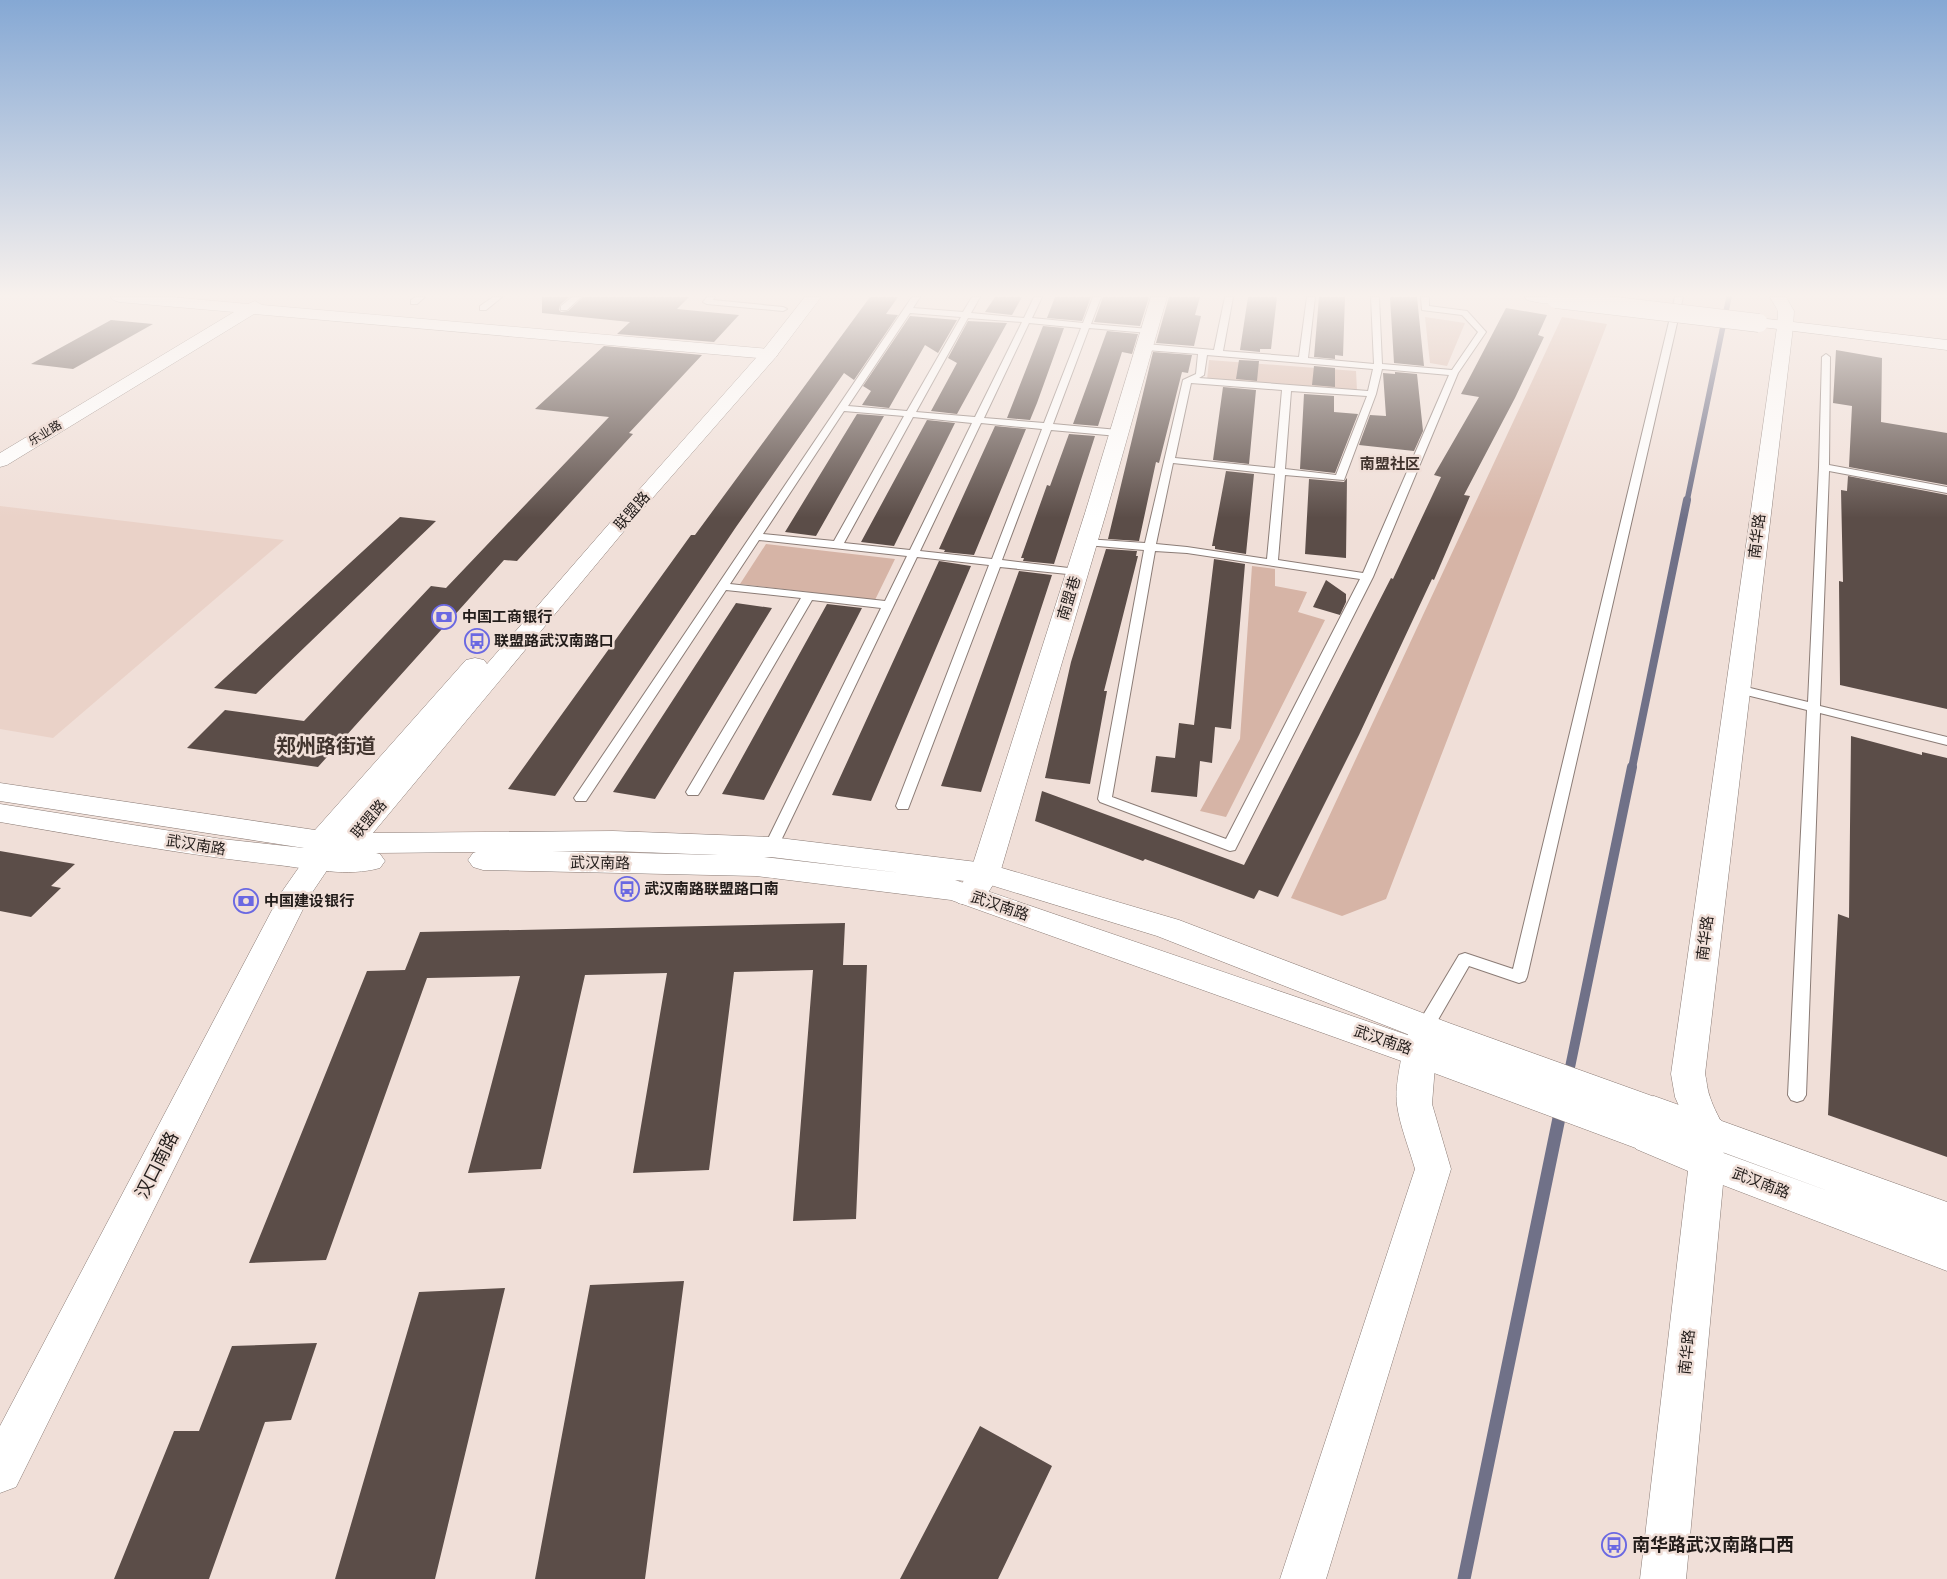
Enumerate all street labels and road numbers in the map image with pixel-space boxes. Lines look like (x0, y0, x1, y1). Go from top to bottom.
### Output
street label: 乐业路 (26, 418, 64, 447)
street label: 联盟路 (610, 488, 653, 533)
street label: 南华路 (1745, 513, 1768, 559)
street label: 南盟巷 (1054, 574, 1083, 622)
street label: 联盟路 (348, 796, 390, 841)
street label: 武汉南路 (165, 831, 227, 858)
street label: 武汉南路 (570, 853, 630, 872)
street label: 武汉南路 (969, 888, 1031, 923)
street label: 南华路 (1693, 915, 1716, 961)
street label: 武汉南路 (1352, 1022, 1414, 1057)
street label: 汉口南路 (131, 1128, 181, 1201)
street label: 武汉南路 (1730, 1164, 1792, 1201)
street label: 南华路 (1676, 1329, 1697, 1375)

